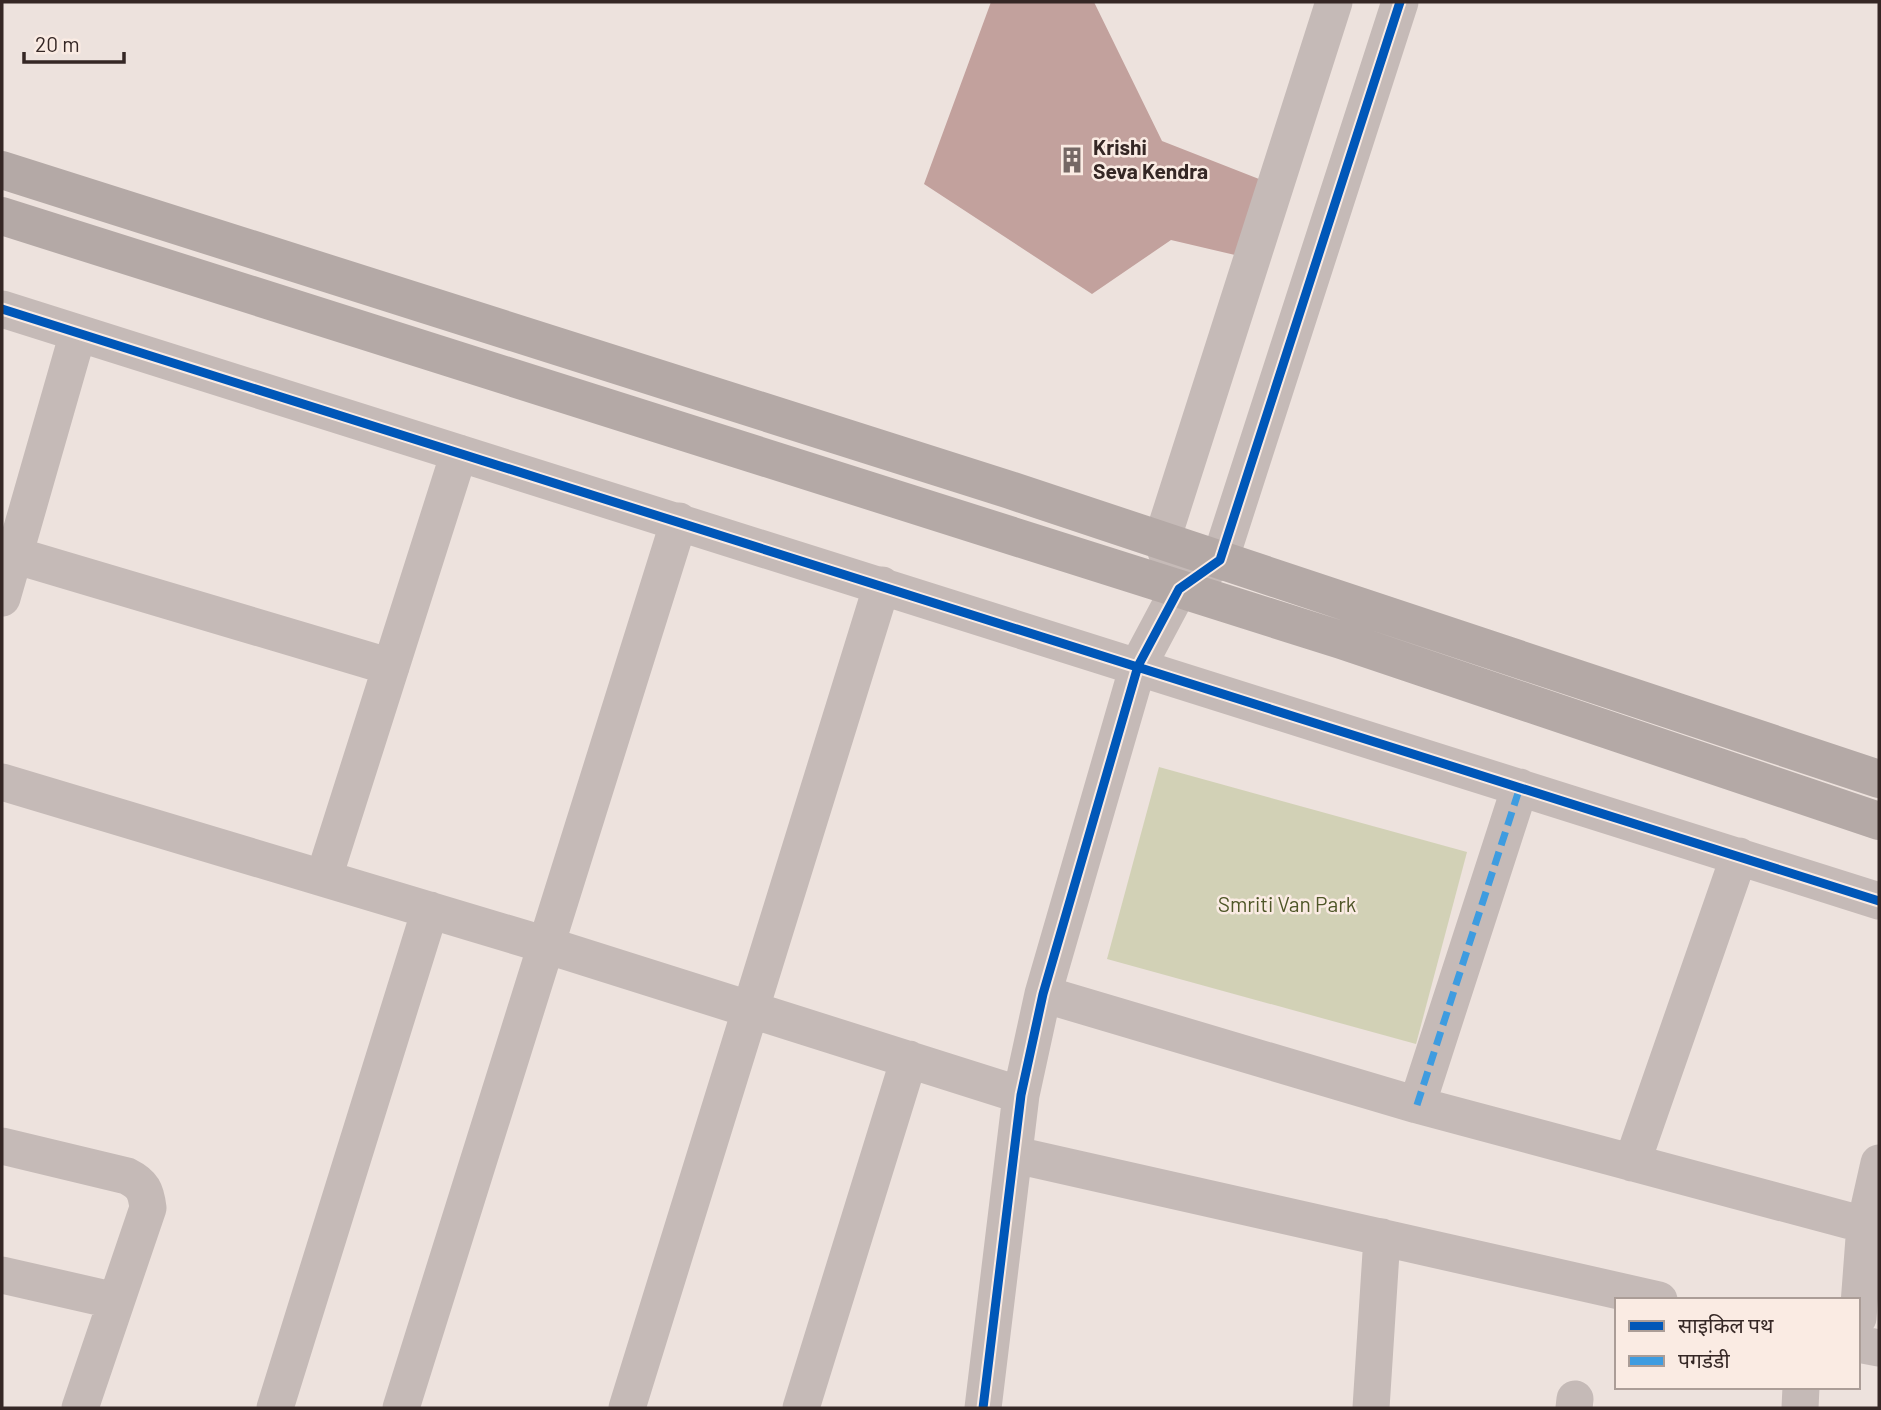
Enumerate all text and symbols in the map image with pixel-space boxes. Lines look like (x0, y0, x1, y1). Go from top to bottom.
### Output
scale bar (24, 21, 124, 65)
text: 20 m (35, 31, 80, 56)
place label: Krishi Seva Kendra (1093, 134, 1208, 183)
building icon: Krishi Seva Kendra (1057, 145, 1087, 175)
park label: Smriti Van Park (1218, 891, 1356, 916)
legend (1615, 1298, 1860, 1389)
text: साइकिल पथ (1678, 1312, 1774, 1337)
text: पगडंडी (1678, 1347, 1730, 1372)

